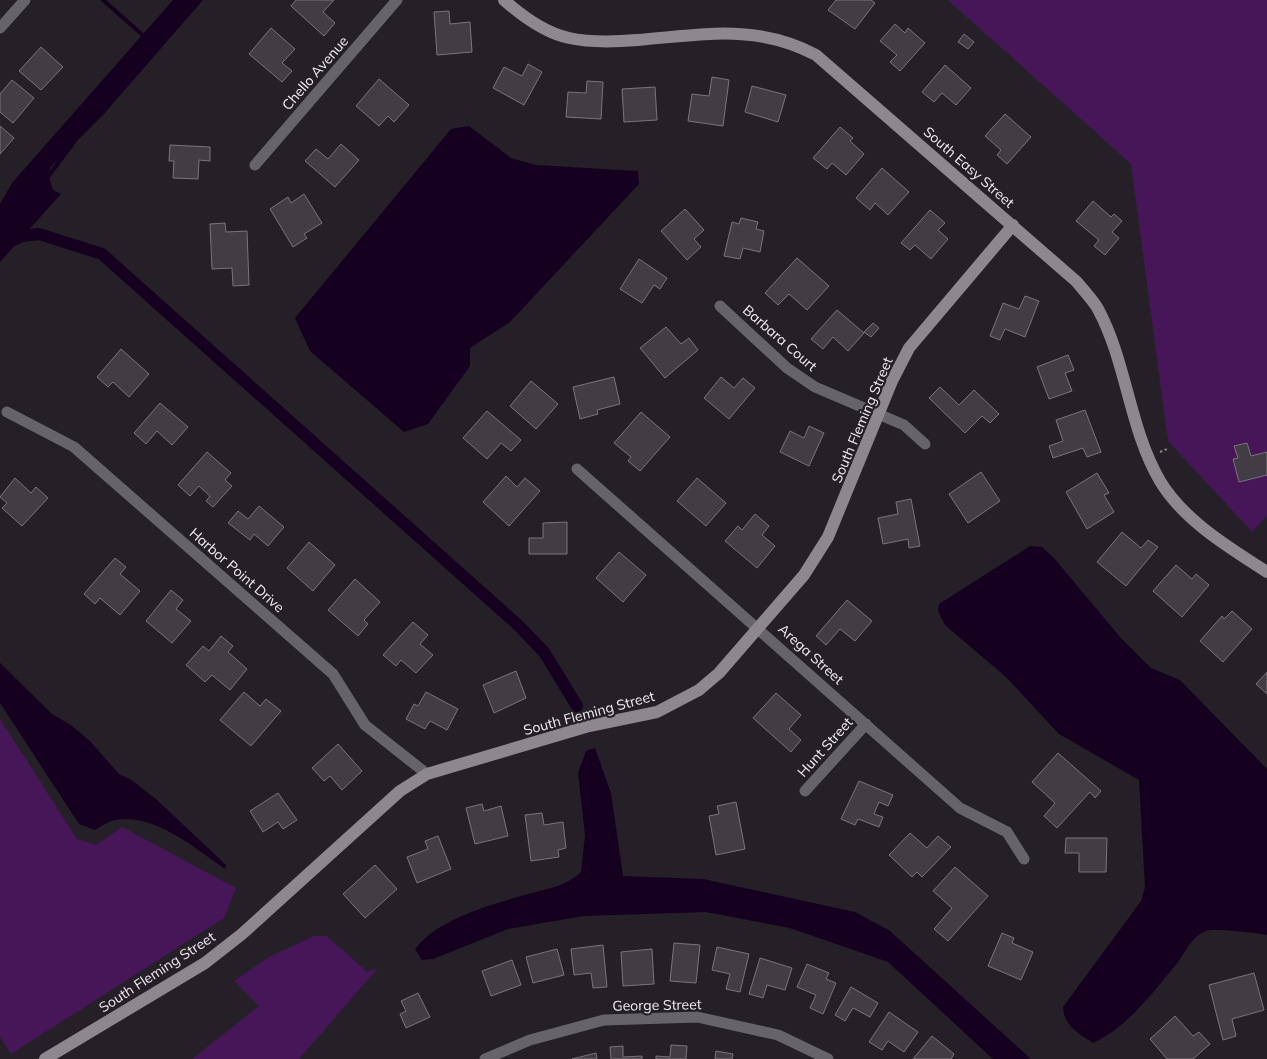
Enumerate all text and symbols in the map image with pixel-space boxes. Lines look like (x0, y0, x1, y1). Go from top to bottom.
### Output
street label: Chello Avenue (278, 32, 352, 114)
street label: South Easy Street (920, 123, 1018, 211)
street label: Barbara Court (739, 301, 821, 375)
street label: South Fleming Street (827, 354, 897, 486)
street label: Harbor Point Drive (186, 524, 288, 616)
street label: Arega Street (774, 620, 848, 688)
street label: South Fleming Street (521, 687, 657, 739)
street label: Hunt Street (793, 713, 857, 781)
street label: South Fleming Street (95, 928, 219, 1016)
street label: George Street (612, 995, 702, 1015)

